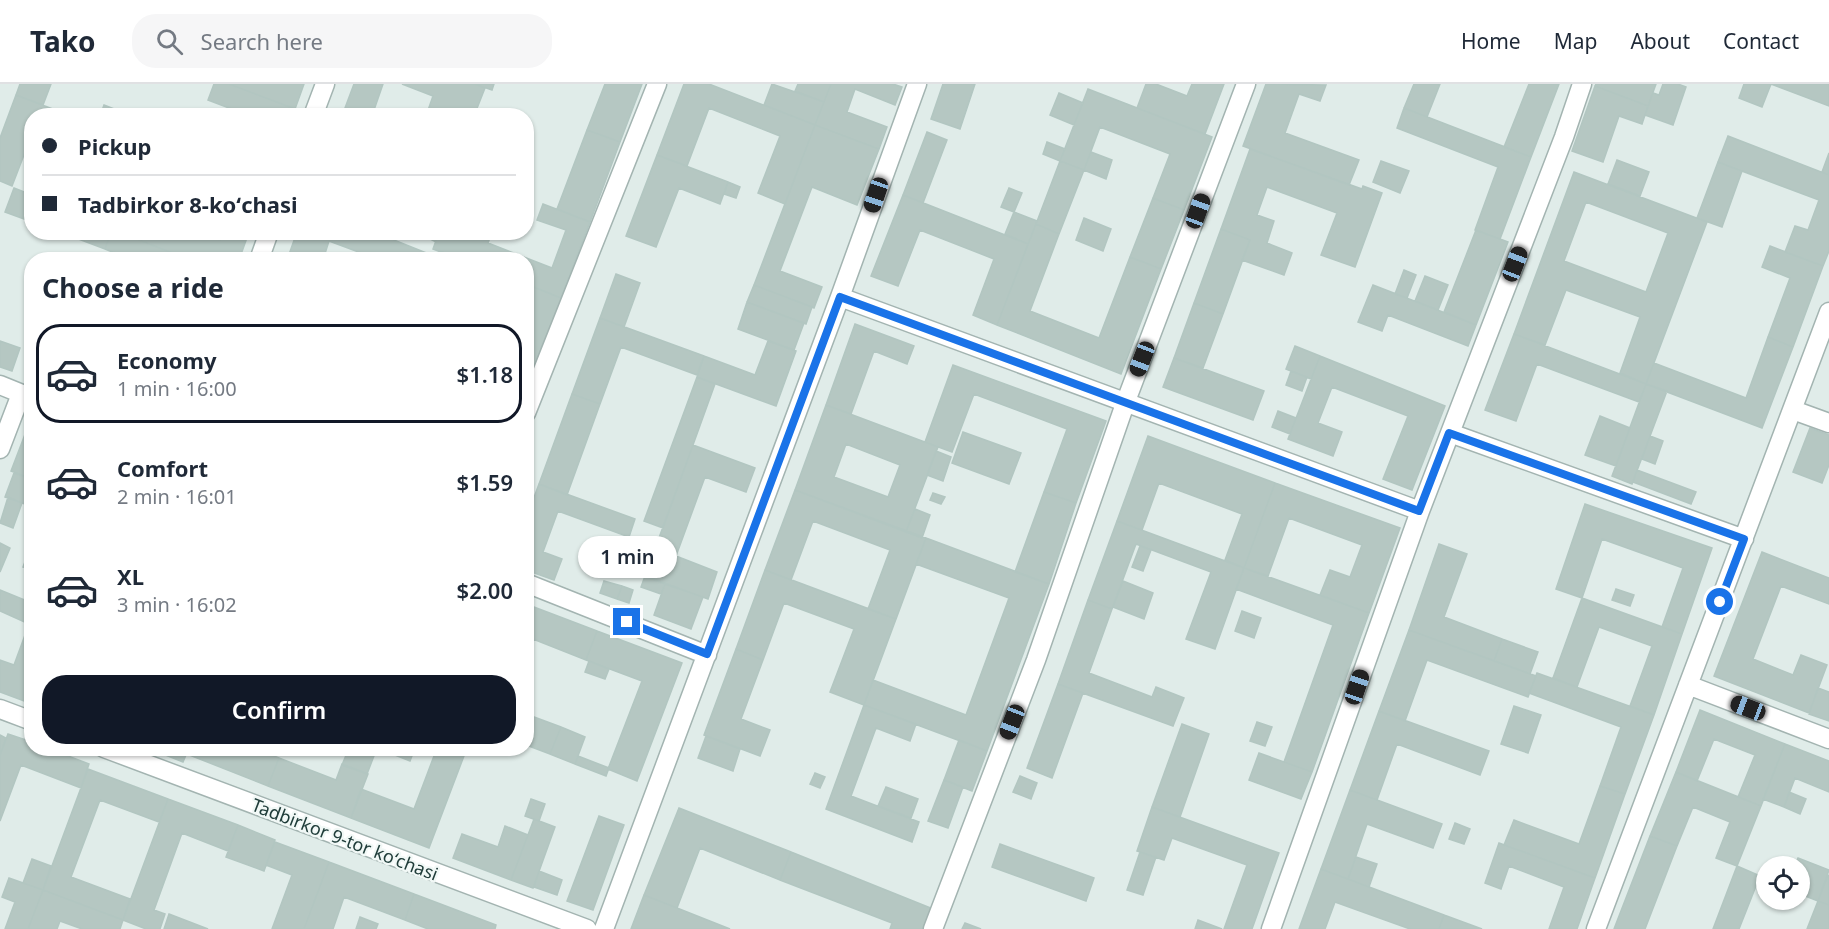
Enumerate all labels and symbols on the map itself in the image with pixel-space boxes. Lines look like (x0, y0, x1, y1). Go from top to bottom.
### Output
car (862, 175, 890, 215)
car (1183, 191, 1213, 231)
car (1500, 244, 1530, 284)
car (1127, 339, 1157, 379)
callout: 1 min (578, 535, 676, 577)
route start (1706, 588, 1733, 615)
route end (613, 608, 640, 635)
car (1343, 667, 1371, 707)
car (1728, 693, 1768, 723)
car (997, 702, 1027, 742)
street label: Tadbirkor 9-tor koʻchasi (248, 792, 442, 886)

